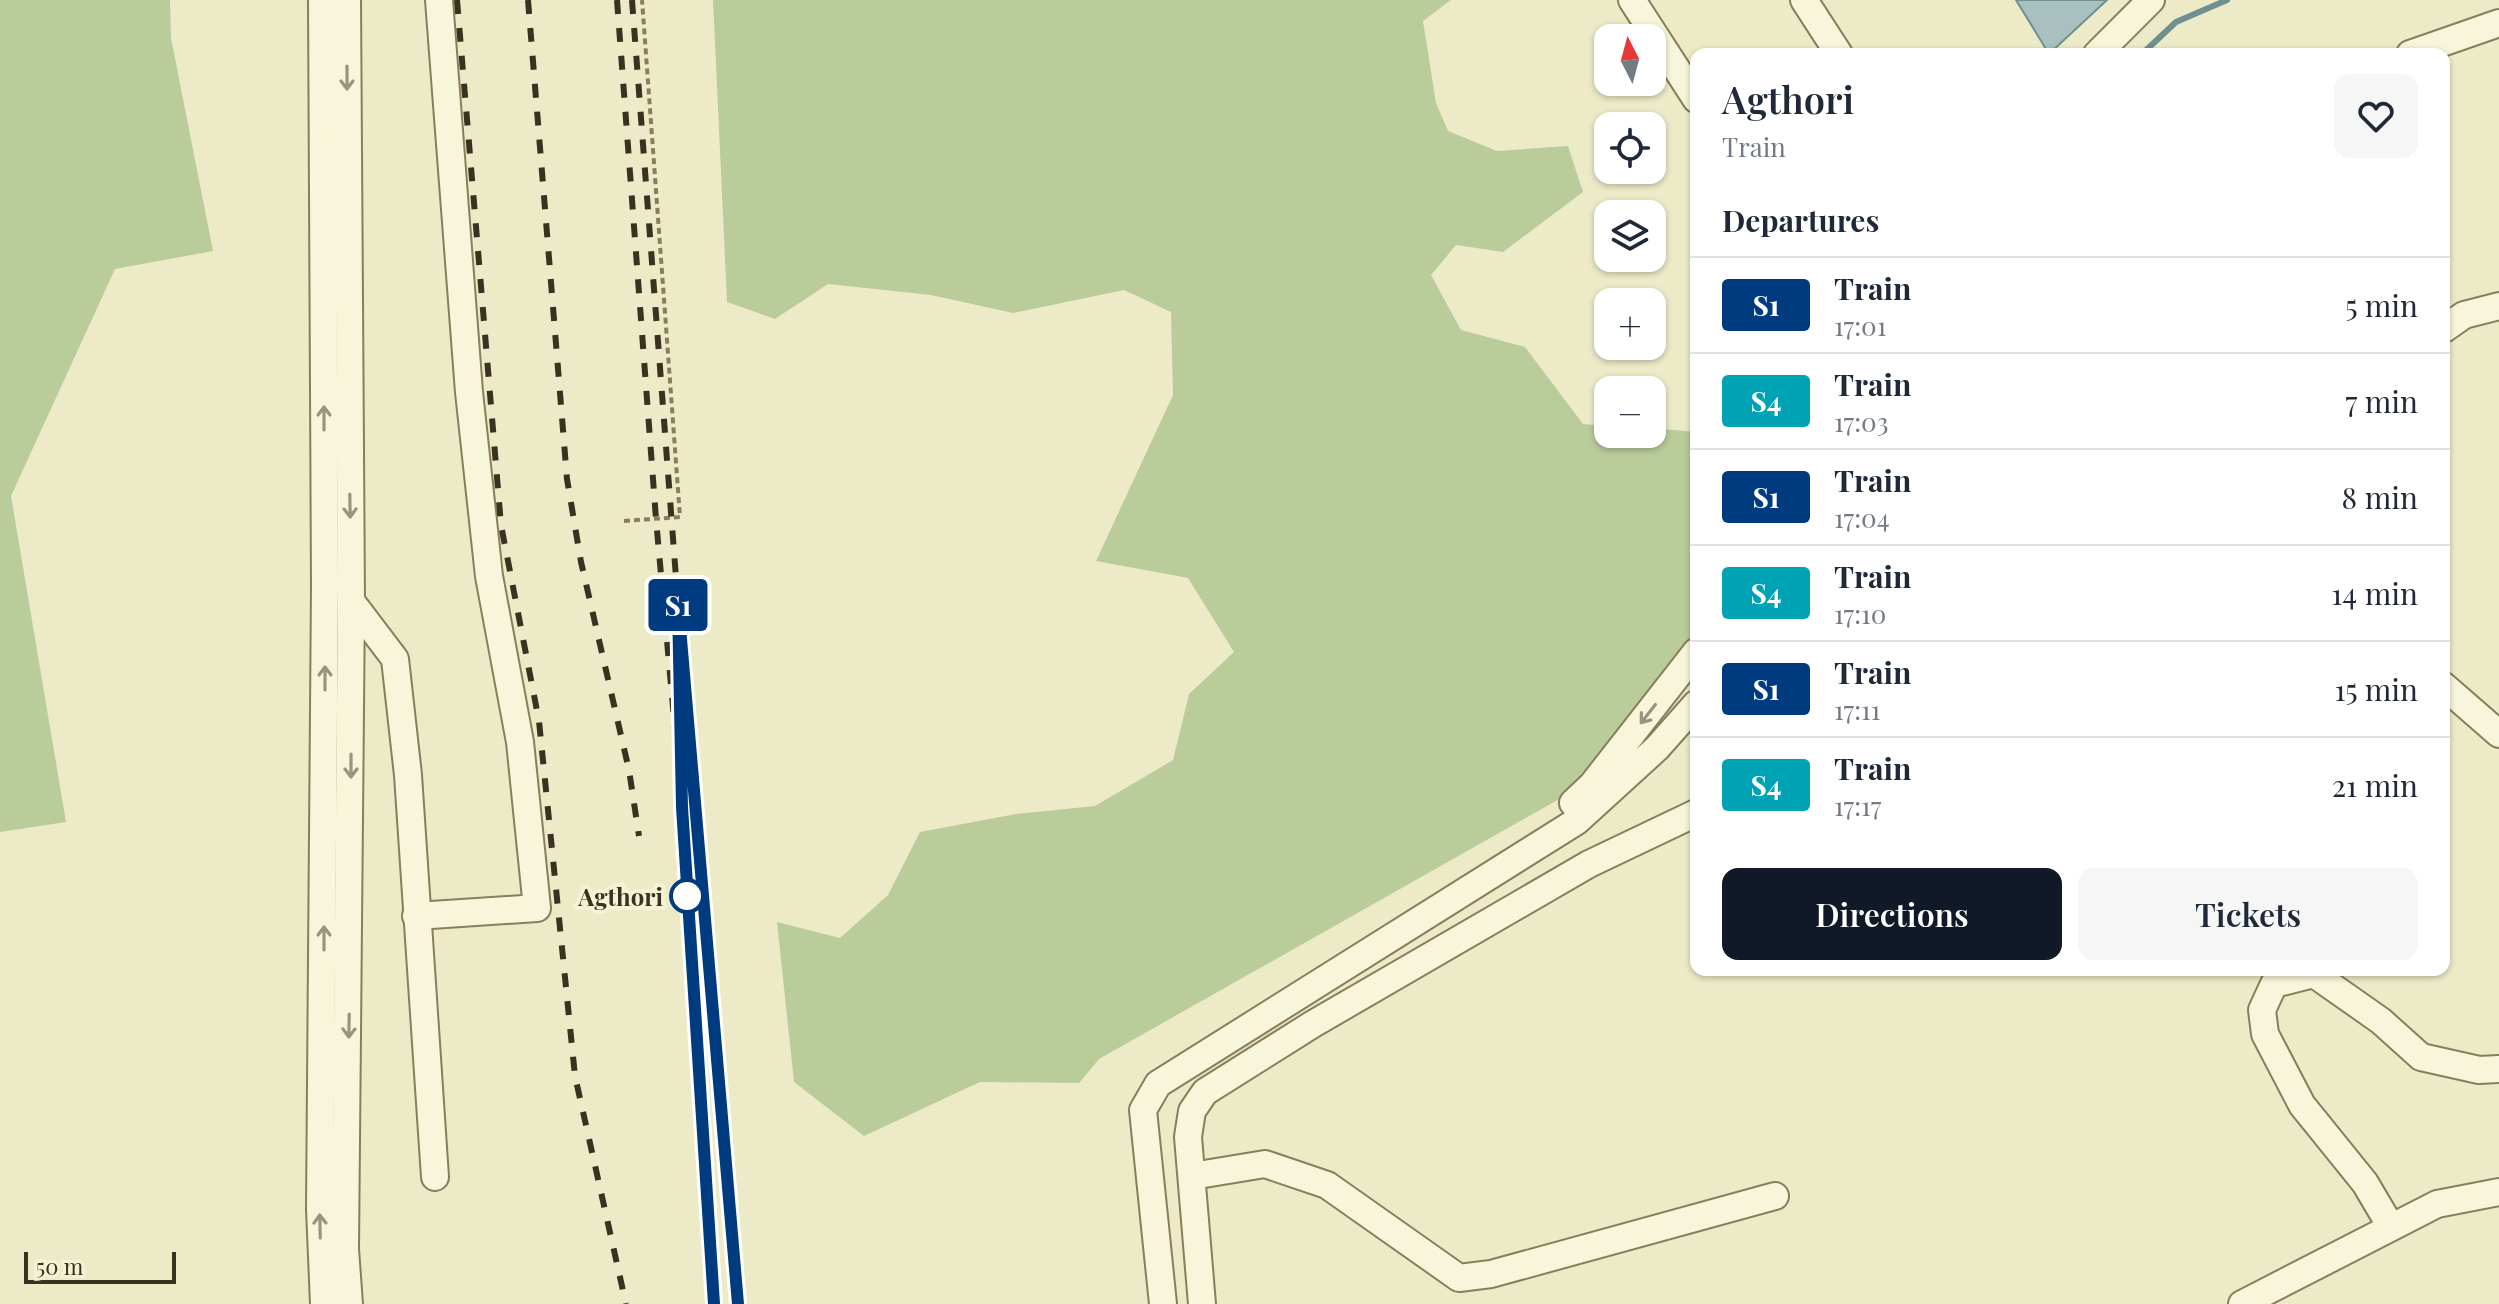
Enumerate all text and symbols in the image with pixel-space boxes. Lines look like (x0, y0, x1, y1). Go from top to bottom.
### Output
north arrow (1594, 24, 1666, 96)
map controls (1594, 24, 1666, 448)
one-way arrow (339, 64, 355, 91)
text: Agthori (1722, 73, 1854, 124)
button: heart (2334, 74, 2418, 158)
button: locate (1594, 112, 1666, 184)
text: Train (1722, 129, 1786, 164)
button: layers (1594, 200, 1666, 272)
text: Departures (1722, 200, 1879, 240)
text: Train (1834, 268, 1911, 308)
text: 5 min (2345, 285, 2418, 325)
text: S1 (1752, 286, 1780, 323)
button: + (1594, 288, 1666, 360)
text: 17:01 (1834, 308, 1886, 343)
text: Train (1834, 364, 1911, 404)
button: − (1594, 376, 1666, 448)
text: 7 min (2345, 381, 2418, 421)
text: S4 (1750, 382, 1782, 419)
text: 17:03 (1834, 404, 1888, 439)
one-way arrow (316, 405, 332, 432)
text: Train (1834, 460, 1911, 500)
text: 8 min (2342, 477, 2418, 517)
text: S1 (1752, 478, 1780, 515)
one-way arrow (342, 492, 358, 519)
text: 17:04 (1834, 500, 1890, 535)
text: Train (1834, 556, 1911, 596)
text: 14 min (2331, 573, 2418, 613)
text: S4 (1750, 574, 1782, 611)
line badge: S1 (642, 579, 714, 631)
text: S1 (664, 586, 692, 623)
text: 17:10 (1834, 596, 1886, 631)
text: Train (1834, 652, 1911, 692)
one-way arrow (317, 665, 333, 692)
text: 15 min (2334, 669, 2418, 709)
text: S1 (1752, 670, 1780, 707)
text: 17:11 (1834, 692, 1880, 727)
one-way arrow (1639, 703, 1656, 724)
text: Train (1834, 748, 1911, 788)
one-way arrow (343, 752, 359, 779)
text: 21 min (2332, 765, 2418, 805)
text: S4 (1750, 766, 1782, 803)
text: 17:17 (1834, 788, 1881, 823)
button: Directions (1722, 868, 2062, 960)
button: Tickets (2078, 868, 2418, 960)
marker: Agthori (670, 879, 704, 913)
place label: Agthori (577, 880, 663, 912)
one-way arrow (316, 925, 332, 952)
one-way arrow (341, 1012, 357, 1039)
one-way arrow (312, 1213, 328, 1240)
scale bar (24, 1248, 176, 1284)
text: 50 m (36, 1251, 83, 1281)

